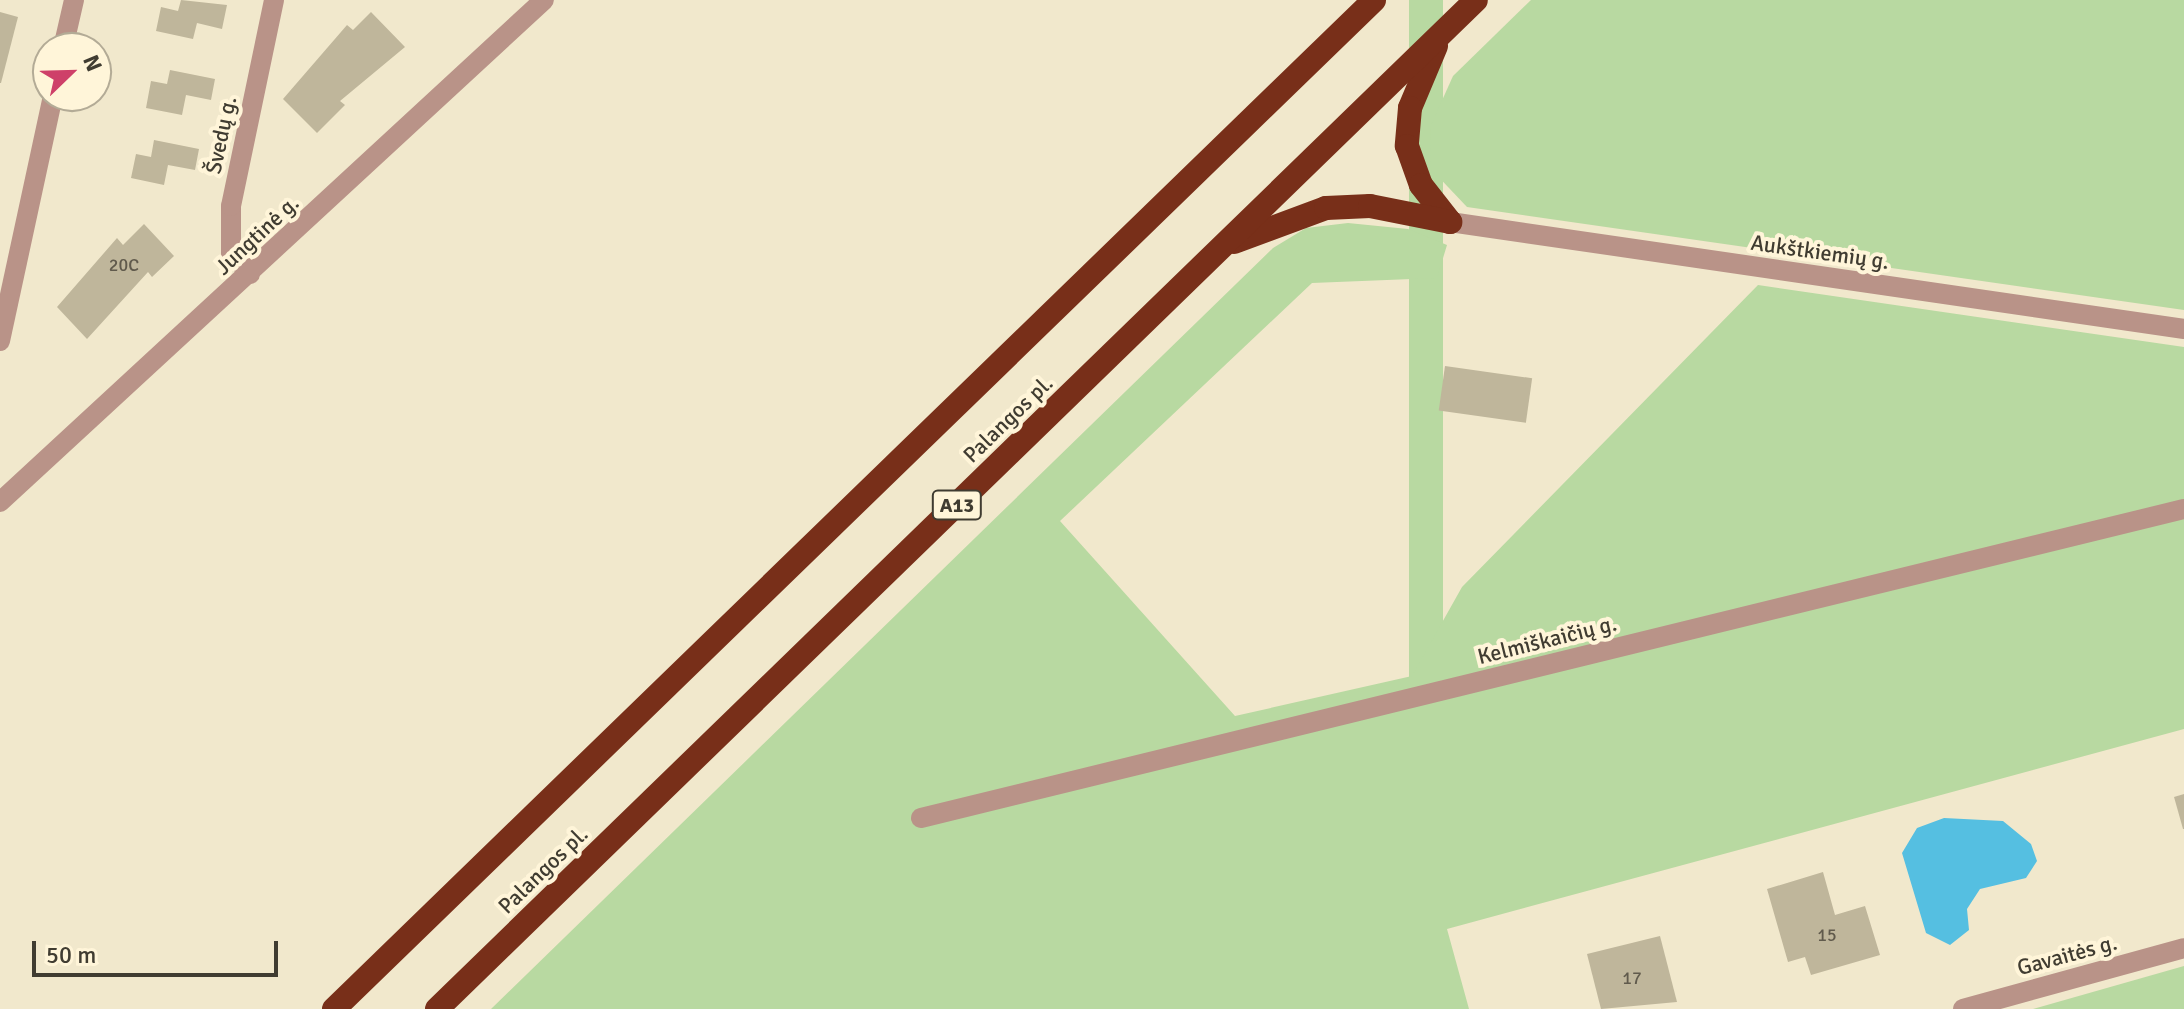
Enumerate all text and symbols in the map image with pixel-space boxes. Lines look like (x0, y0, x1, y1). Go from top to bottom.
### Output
north arrow (32, 32, 112, 112)
text: N (77, 51, 108, 76)
street label: Švedų g. (200, 94, 242, 176)
street label: Jungtinė g. (210, 190, 304, 280)
street label: Aukštkiemių g. (1749, 229, 1891, 275)
house number: 20C (109, 254, 139, 276)
street label: Palangos pl. (958, 370, 1058, 468)
road number: A13 (931, 489, 983, 521)
street label: Kelmiškaičių g. (1475, 610, 1619, 670)
street label: Palangos pl. (493, 821, 593, 919)
house number: 15 (1817, 924, 1837, 946)
scale bar (36, 925, 282, 975)
street label: Gavaitės g. (2014, 929, 2120, 981)
text: 50 m (46, 940, 96, 970)
house number: 17 (1622, 967, 1642, 989)

